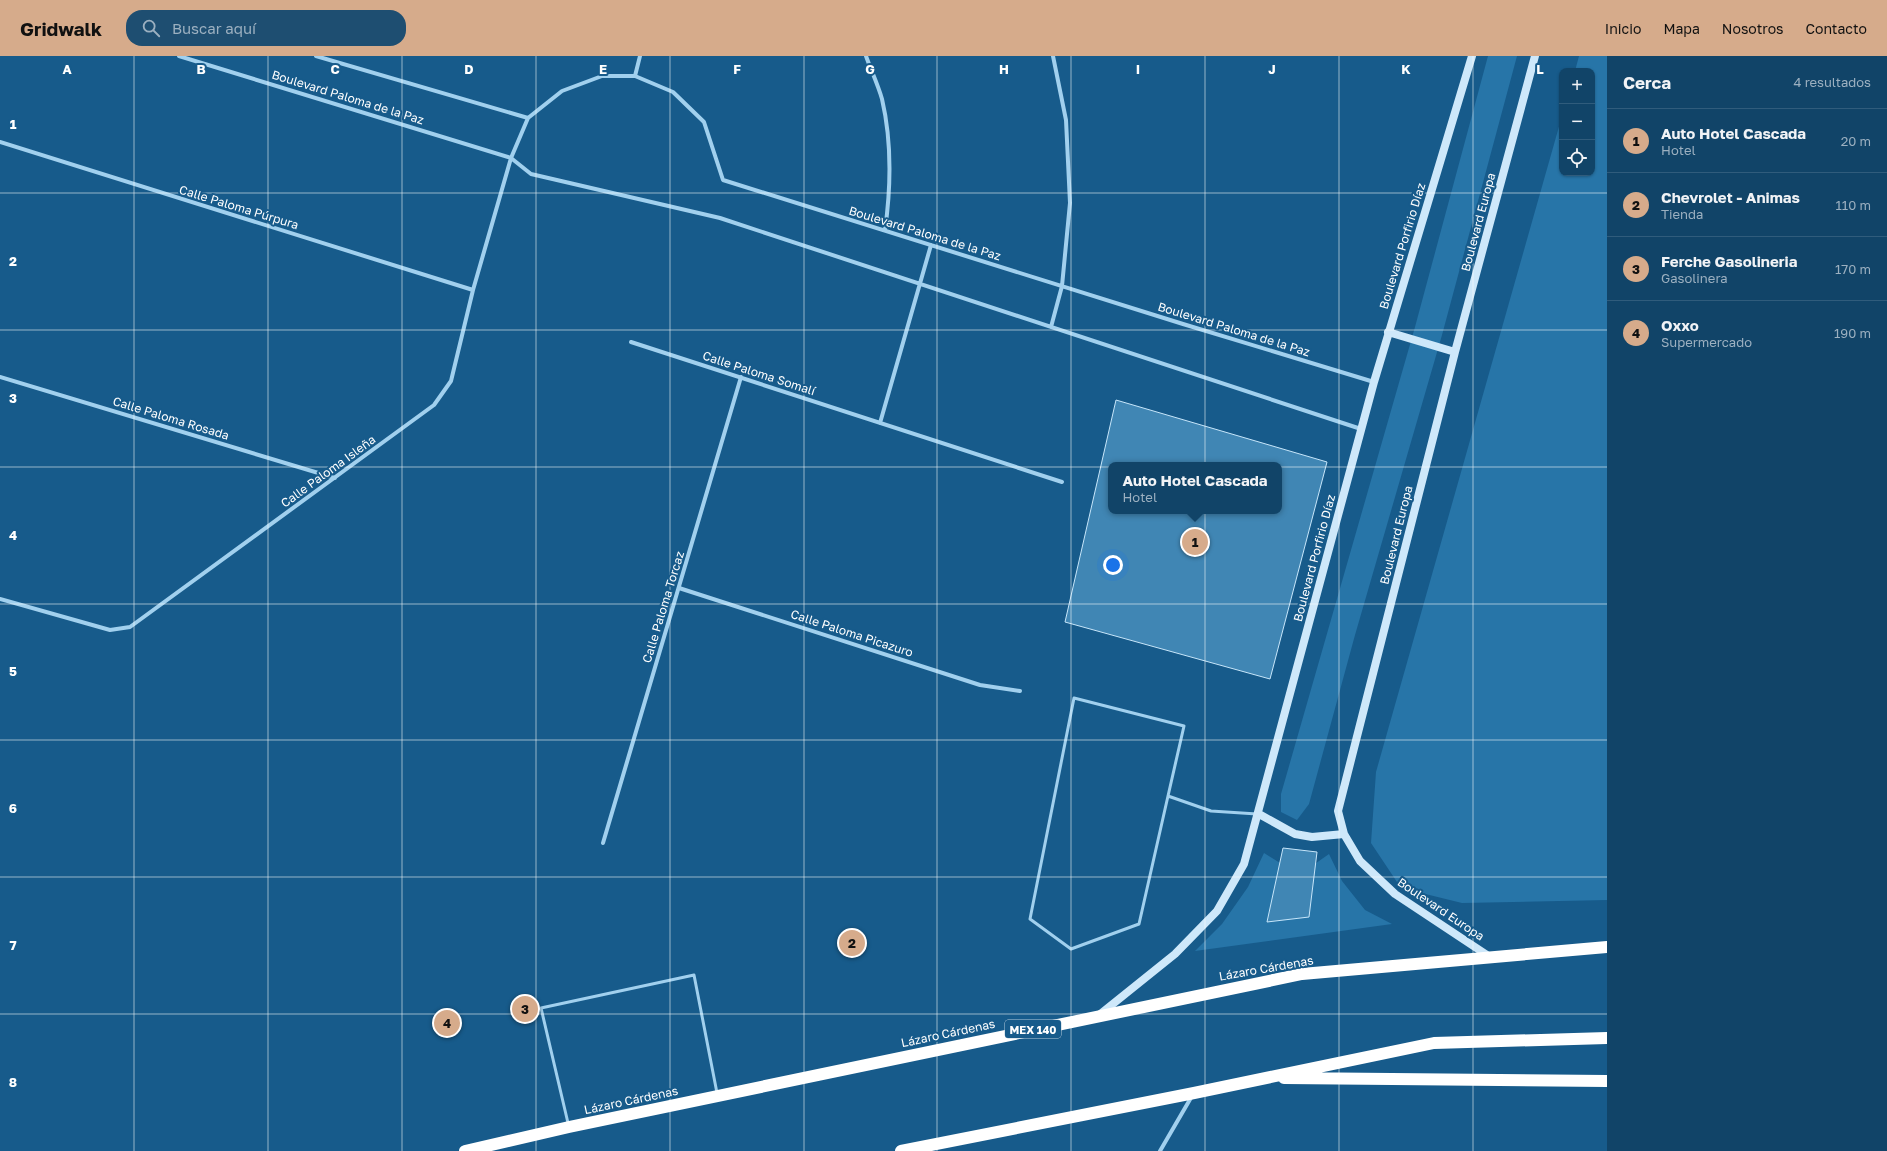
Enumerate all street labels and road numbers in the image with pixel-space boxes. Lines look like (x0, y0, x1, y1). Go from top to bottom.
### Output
street label: Boulevard Paloma de la Paz (270, 67, 426, 127)
street label: Boulevard Europa (1458, 171, 1498, 273)
street label: Boulevard Porfirio Díaz (1376, 181, 1428, 311)
street label: Calle Paloma Púrpura (177, 182, 301, 232)
street label: Boulevard Paloma de la Paz (847, 203, 1003, 263)
street label: Boulevard Paloma de la Paz (1156, 299, 1312, 359)
street label: Calle Paloma Somalí (701, 348, 818, 399)
street label: Calle Paloma Rosada (111, 393, 231, 443)
street label: Calle Paloma Isleña (278, 432, 378, 510)
street label: Boulevard Europa (1376, 484, 1416, 586)
street label: Boulevard Porfirio Díaz (1290, 493, 1338, 623)
street label: Calle Paloma Torcaz (639, 549, 687, 665)
street label: Calle Paloma Picazuro (789, 606, 915, 660)
street label: Boulevard Europa (1395, 874, 1487, 944)
street label: Lázaro Cárdenas (1218, 952, 1314, 984)
street label: Lázaro Cárdenas (900, 1016, 996, 1050)
road number: MEX 140 (1005, 1020, 1061, 1038)
street label: Lázaro Cárdenas (583, 1083, 679, 1117)

